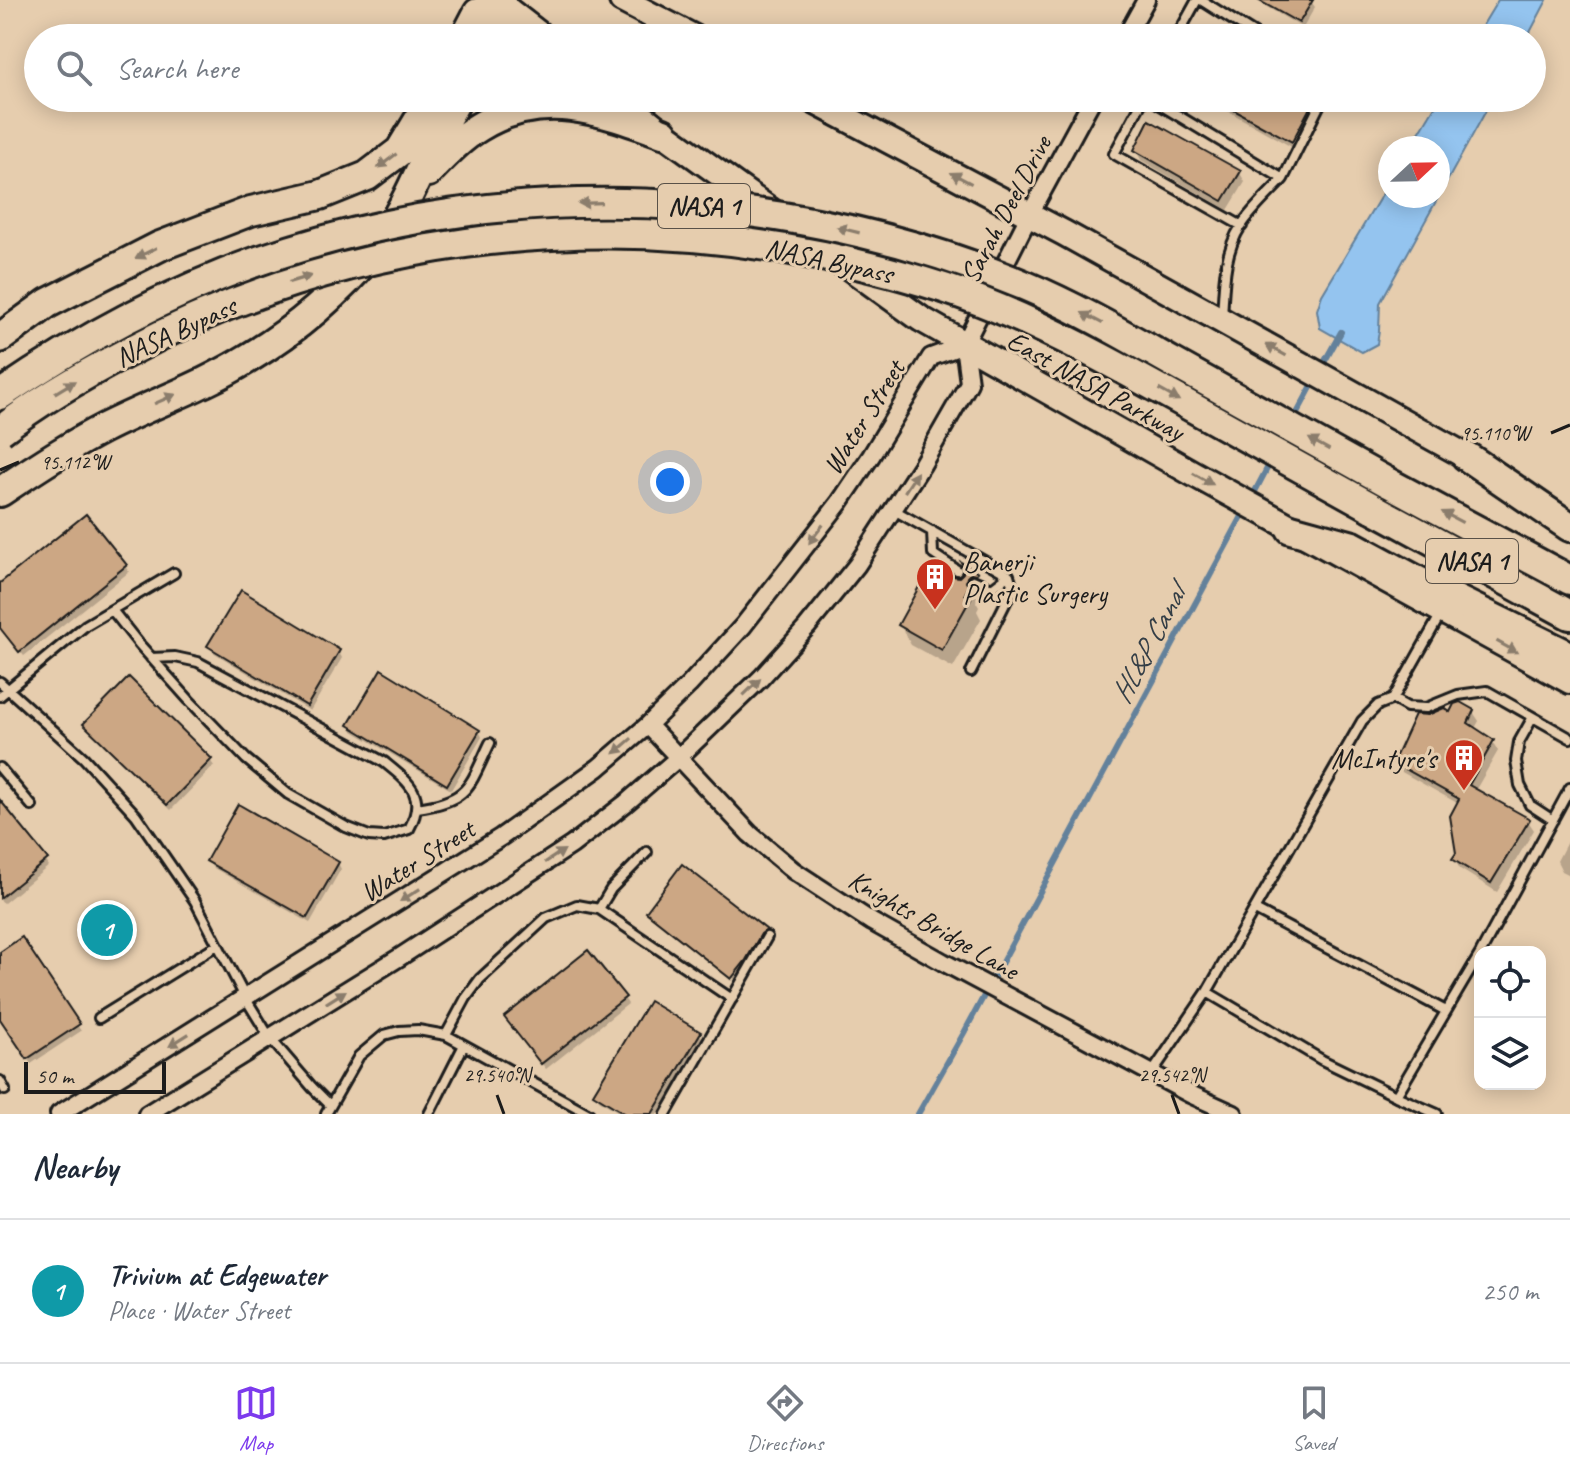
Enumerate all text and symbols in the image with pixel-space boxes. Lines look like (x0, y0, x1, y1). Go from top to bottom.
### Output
search box (24, 24, 1546, 112)
icon: search (52, 46, 96, 90)
text: Search here (116, 49, 238, 87)
street label: Sarah Deel Drive (952, 128, 1060, 289)
north arrow (1378, 136, 1450, 208)
one-way arrow (376, 153, 398, 169)
one-way arrow (950, 172, 972, 186)
road number: NASA 1 (658, 184, 750, 228)
one-way arrow (577, 197, 602, 210)
one-way arrow (835, 223, 860, 236)
street label: NASA Bypass (762, 230, 898, 292)
one-way arrow (134, 246, 157, 260)
one-way arrow (289, 272, 313, 285)
street label: NASA Bypass (109, 287, 244, 375)
one-way arrow (1080, 311, 1103, 324)
street label: East NASA Parkway (1001, 322, 1193, 450)
one-way arrow (1264, 343, 1287, 356)
street label: Water Street (815, 351, 914, 481)
one-way arrow (54, 381, 76, 395)
one-way arrow (1158, 388, 1181, 402)
one-way arrow (153, 393, 177, 406)
text: 95.110°W (1460, 421, 1533, 446)
one-way arrow (1308, 437, 1330, 451)
text: 95.112°W (40, 450, 113, 475)
your location (650, 462, 690, 502)
one-way arrow (904, 472, 919, 493)
one-way arrow (1191, 473, 1214, 486)
one-way arrow (1441, 510, 1463, 524)
one-way arrow (809, 523, 825, 544)
road number: NASA 1 (1426, 539, 1518, 583)
place label: Banerji Plastic Surgery (963, 544, 1109, 611)
building icon: Banerji Plastic Surgery (914, 556, 956, 611)
water label: HL&P Canal (1102, 572, 1199, 710)
one-way arrow (1496, 640, 1519, 653)
one-way arrow (742, 678, 761, 697)
one-way arrow (613, 737, 633, 754)
building icon: McIntyre's (1443, 737, 1485, 792)
place label: McIntyre's (1331, 741, 1438, 776)
street label: Water Street (354, 810, 483, 909)
one-way arrow (544, 850, 566, 864)
street label: Knights Bridge Lane (842, 862, 1027, 988)
one-way arrow (399, 887, 421, 901)
pin: 1 (81, 900, 133, 960)
map controls (1474, 946, 1546, 1090)
button: locate (1474, 946, 1546, 1018)
one-way arrow (325, 990, 347, 1004)
button: layers (1474, 1018, 1546, 1090)
one-way arrow (168, 1032, 190, 1046)
scale bar (24, 1058, 166, 1094)
text: 50 m (36, 1062, 73, 1090)
text: 29.540°N (464, 1063, 533, 1088)
text: 29.542°N (1139, 1063, 1208, 1088)
text: Nearby (32, 1145, 118, 1188)
text: Trivium at Edgewater (108, 1256, 326, 1294)
text: 1 (52, 1275, 64, 1308)
text: 250 m (1482, 1275, 1538, 1308)
text: Place · Water Street (108, 1294, 290, 1327)
tab: Map (234, 1381, 278, 1457)
tab: Directions (747, 1381, 823, 1457)
tab: Saved (1292, 1381, 1336, 1457)

